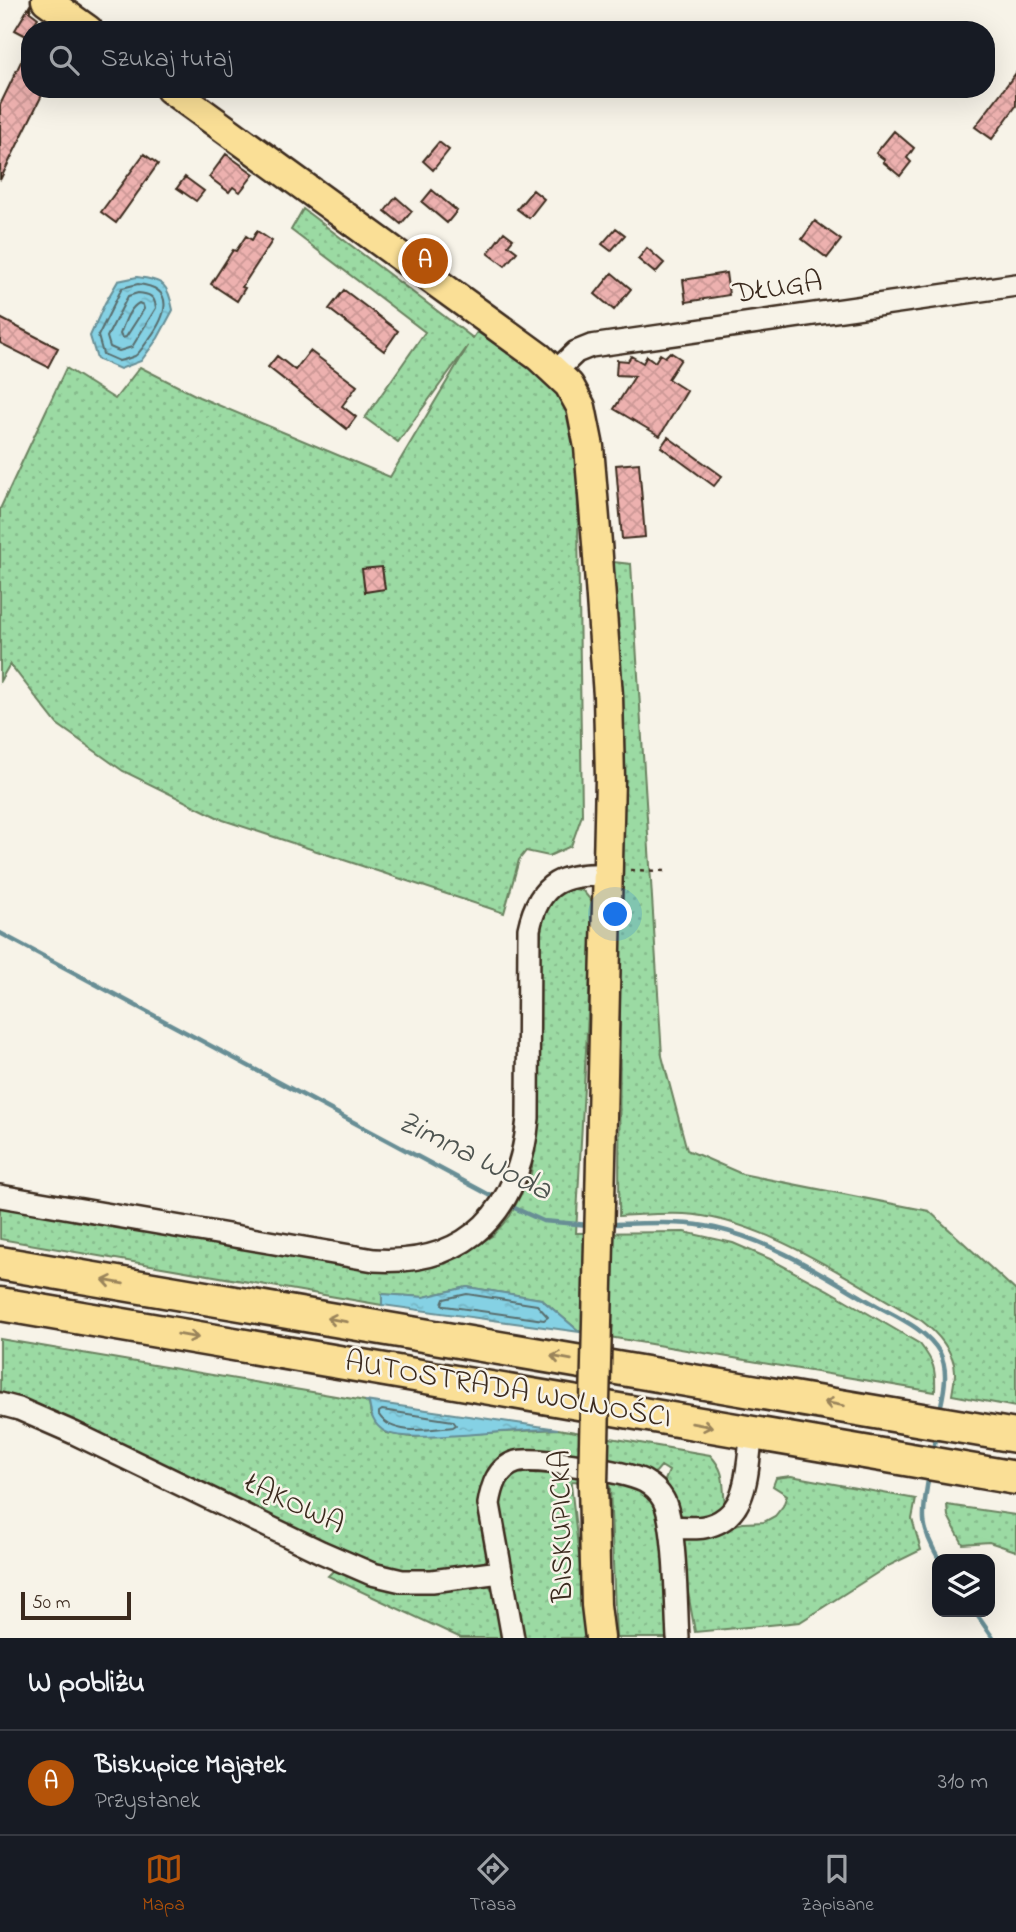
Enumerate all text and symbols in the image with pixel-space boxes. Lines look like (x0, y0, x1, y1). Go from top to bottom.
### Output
search box (21, 21, 995, 98)
icon: search (45, 41, 83, 79)
text: Szukaj tutaj (101, 41, 232, 79)
pin: A (402, 235, 448, 287)
street label: DŁUGA (730, 261, 825, 317)
your location (598, 897, 632, 931)
water label: Zimna Woda (389, 1099, 560, 1215)
one-way arrow (102, 1275, 124, 1288)
one-way arrow (326, 1313, 349, 1326)
one-way arrow (176, 1330, 199, 1343)
street label: AUTOSTRADA WOLNOŚCI (341, 1341, 675, 1441)
one-way arrow (550, 1351, 573, 1364)
one-way arrow (823, 1397, 846, 1410)
one-way arrow (690, 1418, 713, 1432)
street label: BISKUPICKA (540, 1450, 586, 1603)
street label: ŁĄKOWA (236, 1462, 351, 1547)
map controls (932, 1554, 995, 1617)
button: layers (932, 1554, 995, 1617)
scale bar (21, 1589, 131, 1621)
text: 50 m (32, 1590, 71, 1617)
text: W pobliżu (28, 1662, 145, 1706)
text: Biskupice Majątek (95, 1747, 286, 1785)
text: A (44, 1766, 58, 1799)
text: 310 m (938, 1766, 988, 1799)
text: Przystanek (95, 1785, 200, 1818)
tab: Mapa (142, 1850, 185, 1919)
tab: Trasa (469, 1850, 516, 1919)
tab: Zapisane (801, 1850, 874, 1919)

